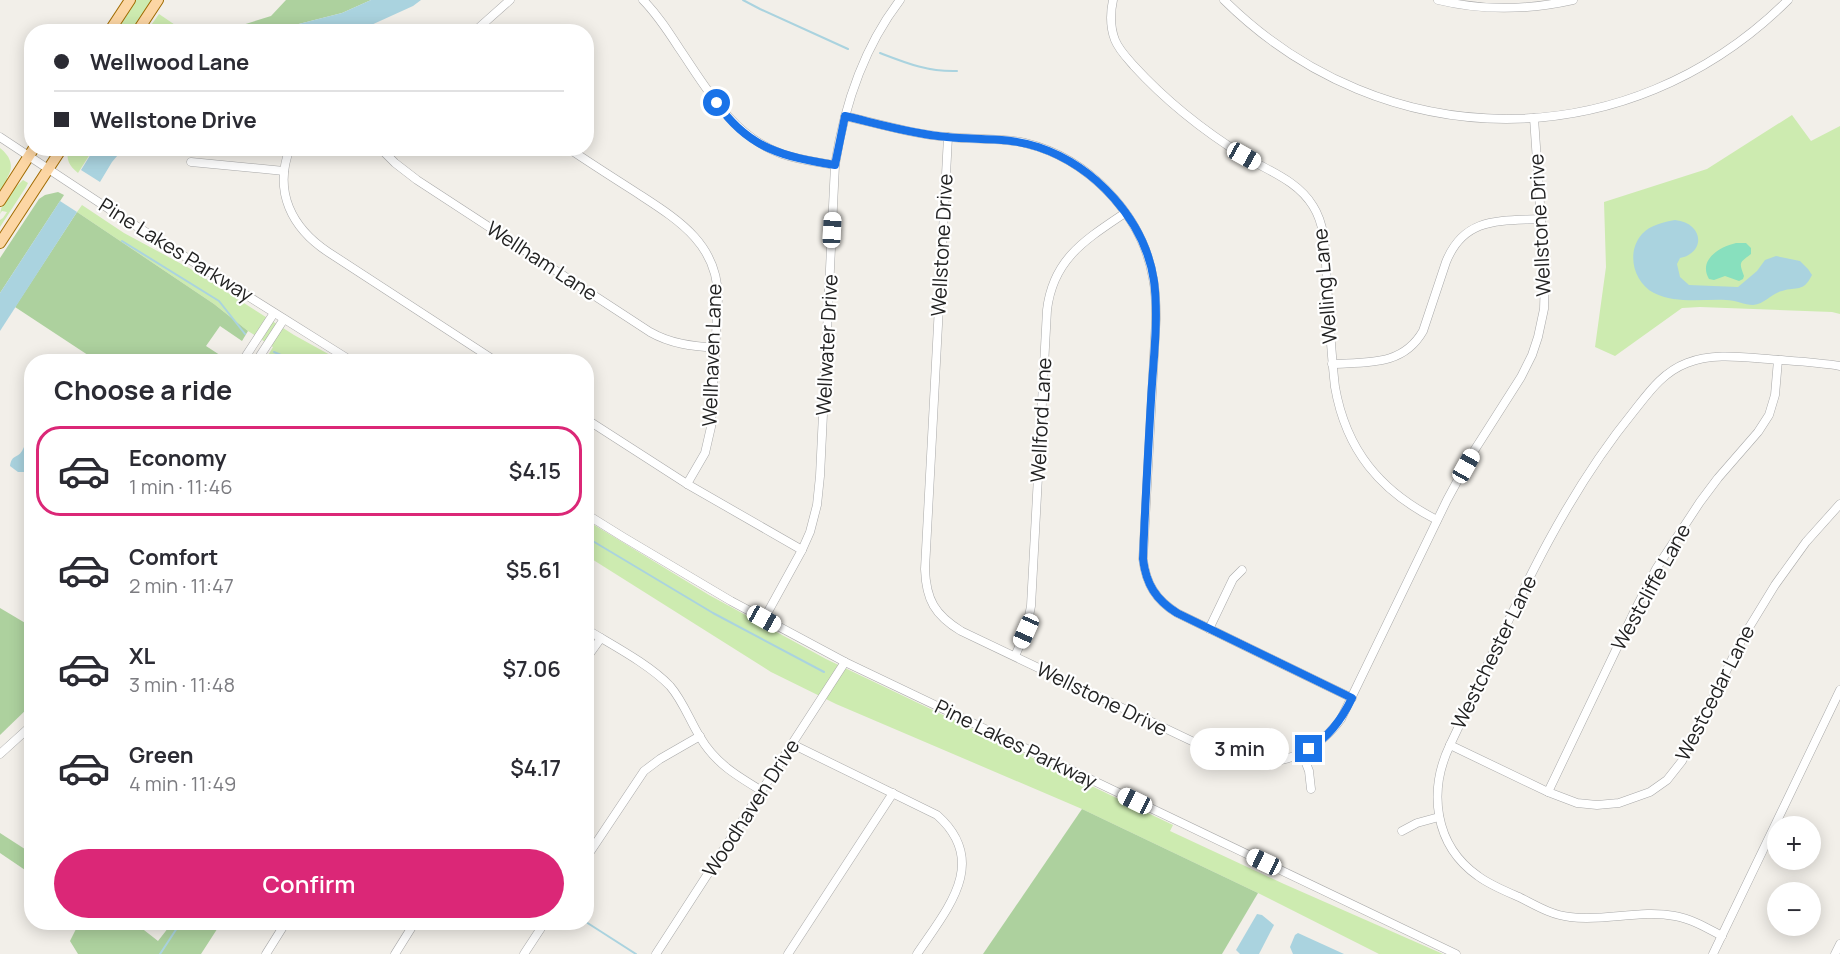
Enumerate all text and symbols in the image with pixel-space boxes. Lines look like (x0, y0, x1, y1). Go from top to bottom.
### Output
text: Wellwood Lane (90, 47, 249, 77)
route start (703, 89, 730, 116)
text: Wellstone Drive (90, 105, 257, 135)
car (1224, 139, 1264, 173)
street label: Wellstone Drive (1522, 153, 1557, 297)
street label: Wellstone Drive (924, 173, 959, 317)
street label: Pine Lakes Parkway (94, 191, 259, 308)
car (822, 212, 842, 248)
street label: Wellham Lane (482, 215, 603, 307)
street label: Welling Lane (1306, 227, 1343, 345)
street label: Wellwater Drive (809, 274, 844, 416)
street label: Wellhaven Lane (696, 283, 727, 427)
street label: Wellford Lane (1024, 357, 1057, 483)
text: Choose a ride (54, 371, 232, 408)
text: Economy (129, 443, 227, 473)
icon: car (57, 444, 111, 498)
car (1449, 446, 1483, 486)
text: $4.15 (509, 456, 561, 486)
text: 1 min · 11:46 (129, 473, 233, 500)
street label: Westcliffe Lane (1605, 519, 1696, 655)
text: Comfort (129, 542, 218, 572)
icon: car (57, 543, 111, 597)
text: $5.61 (506, 555, 561, 585)
street label: Westchester Lane (1445, 570, 1542, 733)
text: 2 min · 11:47 (129, 572, 234, 599)
car (744, 602, 784, 636)
car (1010, 611, 1042, 651)
street label: Westcedar Lane (1669, 620, 1760, 765)
text: XL (129, 641, 155, 671)
icon: car (57, 642, 111, 696)
text: $7.06 (503, 654, 561, 684)
street label: Wellstone Drive (1032, 655, 1172, 742)
text: 3 min · 11:48 (129, 671, 235, 698)
street label: Pine Lakes Parkway (931, 693, 1102, 795)
callout: 3 min (1189, 728, 1288, 770)
street label: Woodhaven Drive (696, 734, 805, 882)
text: 3 min (1214, 735, 1265, 762)
route end (1295, 735, 1322, 762)
text: Green (129, 740, 194, 770)
icon: car (57, 741, 111, 795)
text: $4.17 (510, 753, 561, 783)
text: 4 min · 11:49 (129, 770, 236, 797)
car (1115, 785, 1155, 817)
map controls (1767, 816, 1821, 936)
button: + (1767, 816, 1821, 870)
car (1244, 846, 1284, 878)
button: Confirm (54, 849, 564, 918)
button: − (1767, 882, 1821, 936)

